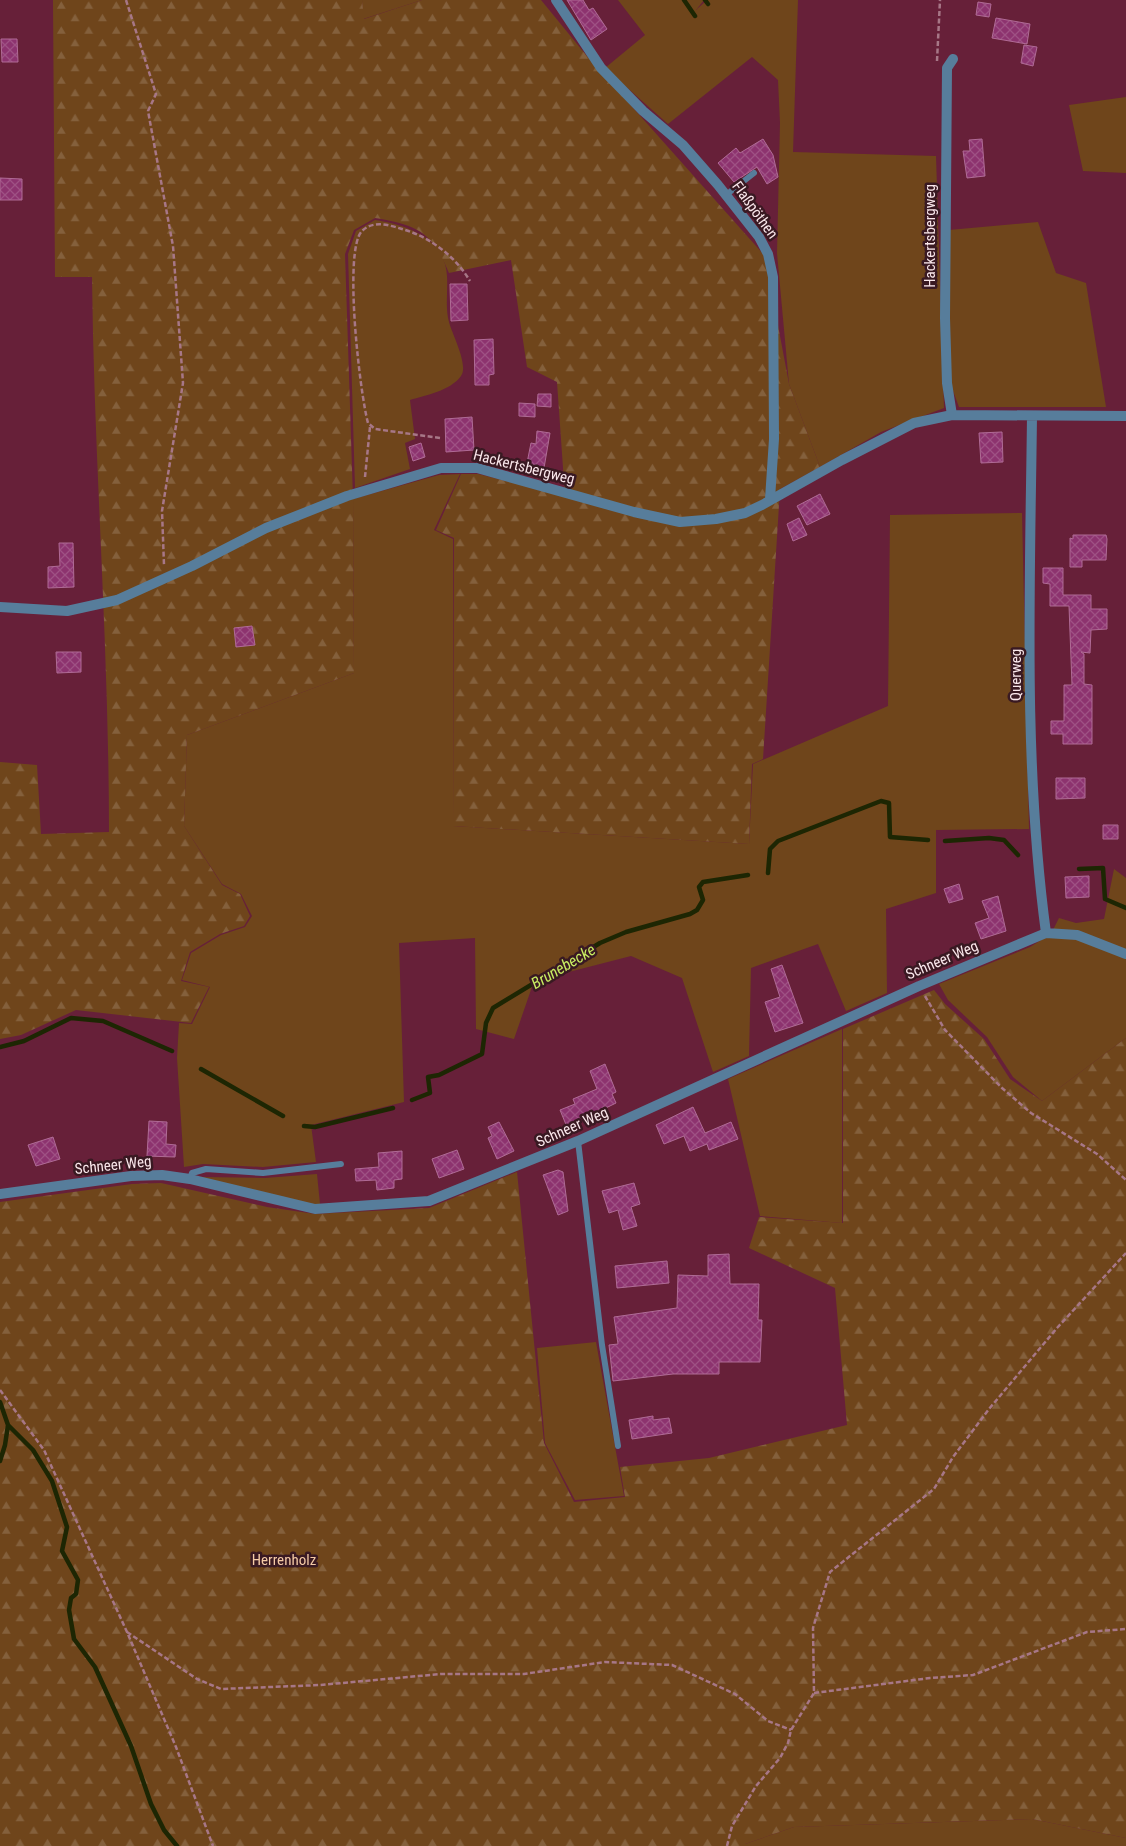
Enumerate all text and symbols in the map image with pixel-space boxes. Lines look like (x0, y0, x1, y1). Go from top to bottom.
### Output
street label: Flaßpöthen (728, 178, 782, 242)
street label: Hackertsbergweg (921, 184, 939, 288)
street label: Hackertsbergweg (472, 446, 576, 488)
street label: Querweg (1007, 649, 1025, 701)
street label: Schneer Weg (903, 937, 981, 983)
water label: Brunebecke (528, 940, 599, 993)
street label: Schneer Weg (533, 1103, 611, 1151)
street label: Schneer Weg (74, 1152, 152, 1178)
park label: Herrenholz (252, 1551, 316, 1569)

